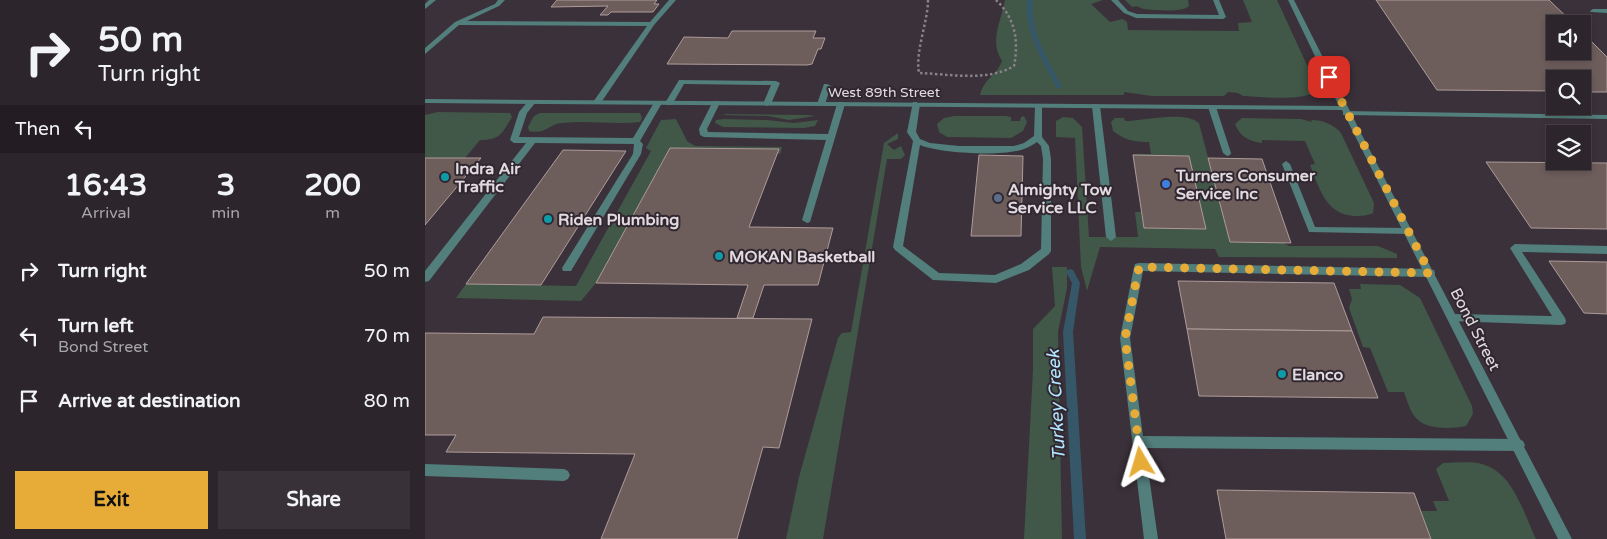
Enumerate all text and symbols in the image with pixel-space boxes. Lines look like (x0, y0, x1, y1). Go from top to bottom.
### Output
map controls (1546, 15, 1591, 170)
button: sound (1546, 15, 1591, 60)
text: 50 m (98, 19, 183, 61)
icon: right (15, 20, 80, 85)
pin (1308, 56, 1350, 98)
text: Turn right (98, 61, 200, 87)
icon: arrive (1315, 63, 1343, 91)
button: search (1546, 70, 1591, 115)
street label: West 89th Street (828, 84, 941, 101)
icon: left (70, 115, 98, 143)
text: Then (15, 118, 60, 140)
button: layers (1546, 125, 1591, 170)
place label: Indra Air Traffic (454, 159, 521, 197)
place label: Turners Consumer Service Inc (1175, 166, 1316, 204)
text: 16:43 (64, 167, 147, 204)
text: 3 (216, 167, 235, 204)
text: 200 (304, 167, 361, 204)
marker: Indra Air Traffic (439, 171, 451, 183)
marker: Turners Consumer Service Inc (1160, 178, 1172, 190)
place label: Almighty Tow Service LLC (1008, 180, 1112, 218)
marker: Almighty Tow Service LLC (992, 192, 1004, 204)
text: Arrival (81, 203, 131, 223)
text: min (212, 203, 240, 223)
text: m (325, 203, 340, 223)
place label: Riden Plumbing (558, 210, 679, 230)
marker: Riden Plumbing (542, 213, 554, 225)
place label: MOKAN Basketball (729, 247, 875, 267)
marker: MOKAN Basketball (713, 250, 725, 262)
icon: right (15, 257, 43, 285)
text: Turn right (58, 260, 146, 282)
text: 50 m (364, 260, 410, 282)
street label: Bond Street (1446, 285, 1505, 374)
text: Turn left (58, 315, 134, 337)
icon: left (15, 322, 43, 350)
text: 70 m (364, 325, 410, 347)
text: Bond Street (58, 337, 148, 357)
water label: Turkey Creek (1042, 348, 1070, 461)
place label: Elanco (1292, 365, 1343, 385)
marker: Elanco (1276, 368, 1288, 380)
icon: arrive (15, 387, 43, 415)
text: Arrive at destination (58, 390, 241, 412)
text: 80 m (364, 390, 410, 412)
position arrow (1114, 435, 1166, 487)
button: Exit (15, 471, 208, 529)
button: Share (218, 471, 410, 529)

